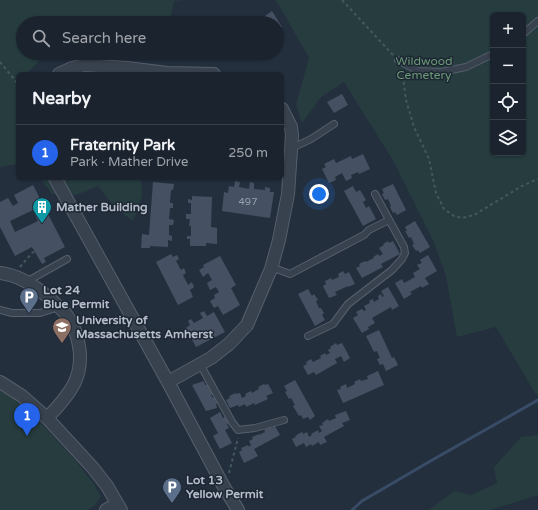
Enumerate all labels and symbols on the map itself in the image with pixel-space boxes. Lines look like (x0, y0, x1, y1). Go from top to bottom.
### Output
park label: Wildwood Cemetery (395, 54, 453, 82)
your location (309, 184, 329, 204)
building icon: Mather Building (31, 196, 53, 224)
house number: 497 (239, 196, 257, 208)
place label: Mather Building (56, 200, 148, 215)
place label: Lot 24 Blue Permit (43, 283, 110, 311)
parking icon: Lot 24 Blue Permit (18, 286, 40, 314)
place label: University of Massachusetts Amherst (76, 313, 213, 341)
school or university icon: University of Massachusetts Amherst (51, 316, 73, 344)
pin: 1 (14, 403, 40, 436)
place label: Lot 13 Yellow Permit (186, 473, 264, 501)
parking icon: Lot 13 Yellow Permit (161, 476, 183, 504)

